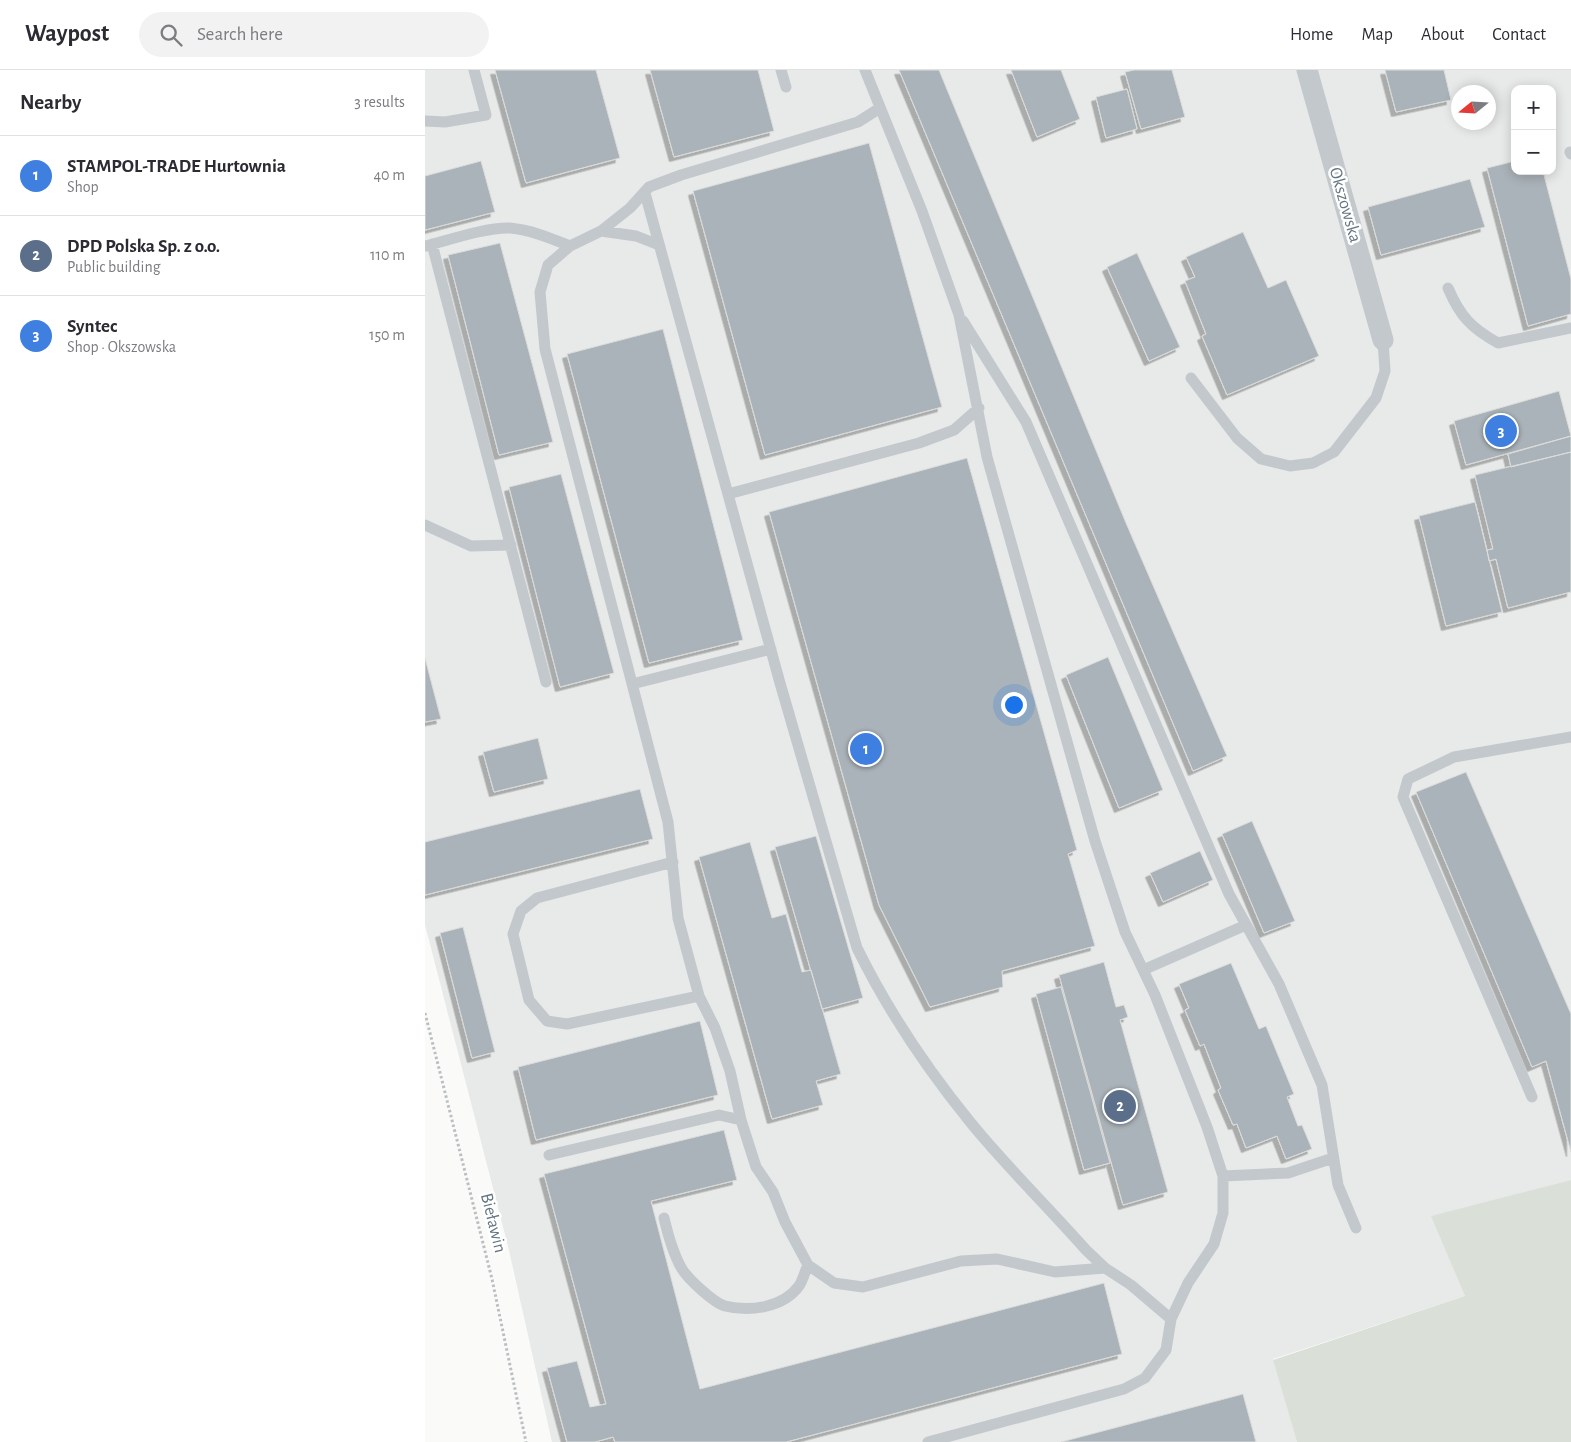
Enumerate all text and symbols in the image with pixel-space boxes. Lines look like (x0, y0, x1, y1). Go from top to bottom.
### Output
search box (139, 12, 489, 57)
icon: search (157, 21, 185, 49)
text: Waypost (25, 22, 109, 46)
text: Search here (197, 25, 283, 44)
text: Home (1290, 26, 1333, 44)
text: Map (1361, 26, 1393, 44)
text: About (1421, 26, 1464, 44)
text: Contact (1492, 26, 1546, 44)
north arrow (1451, 85, 1496, 130)
map controls (1511, 85, 1556, 175)
button: + (1511, 85, 1556, 130)
text: Nearby (20, 92, 81, 113)
text: 3 results (354, 94, 405, 110)
button: − (1511, 130, 1556, 175)
text: STAMPOL-TRADE Hurtownia (67, 157, 286, 176)
street label: Okszowska (1326, 166, 1364, 244)
text: 1 (33, 167, 39, 183)
text: 40 m (373, 167, 405, 183)
text: Shop (67, 179, 99, 195)
text: DPD Polska Sp. z o.o. (67, 237, 220, 256)
text: 2 (32, 247, 40, 263)
text: 110 m (370, 247, 405, 263)
text: Public building (67, 259, 161, 275)
text: Syntec (67, 317, 117, 336)
text: 3 (33, 327, 39, 343)
text: 150 m (369, 327, 405, 343)
text: Shop · Okszowska (67, 339, 176, 355)
pin: 3 (1485, 412, 1517, 450)
your location (1001, 692, 1027, 718)
pin: 1 (850, 730, 882, 768)
pin: 2 (1104, 1087, 1136, 1125)
street label: Bieławin (477, 1191, 509, 1255)

